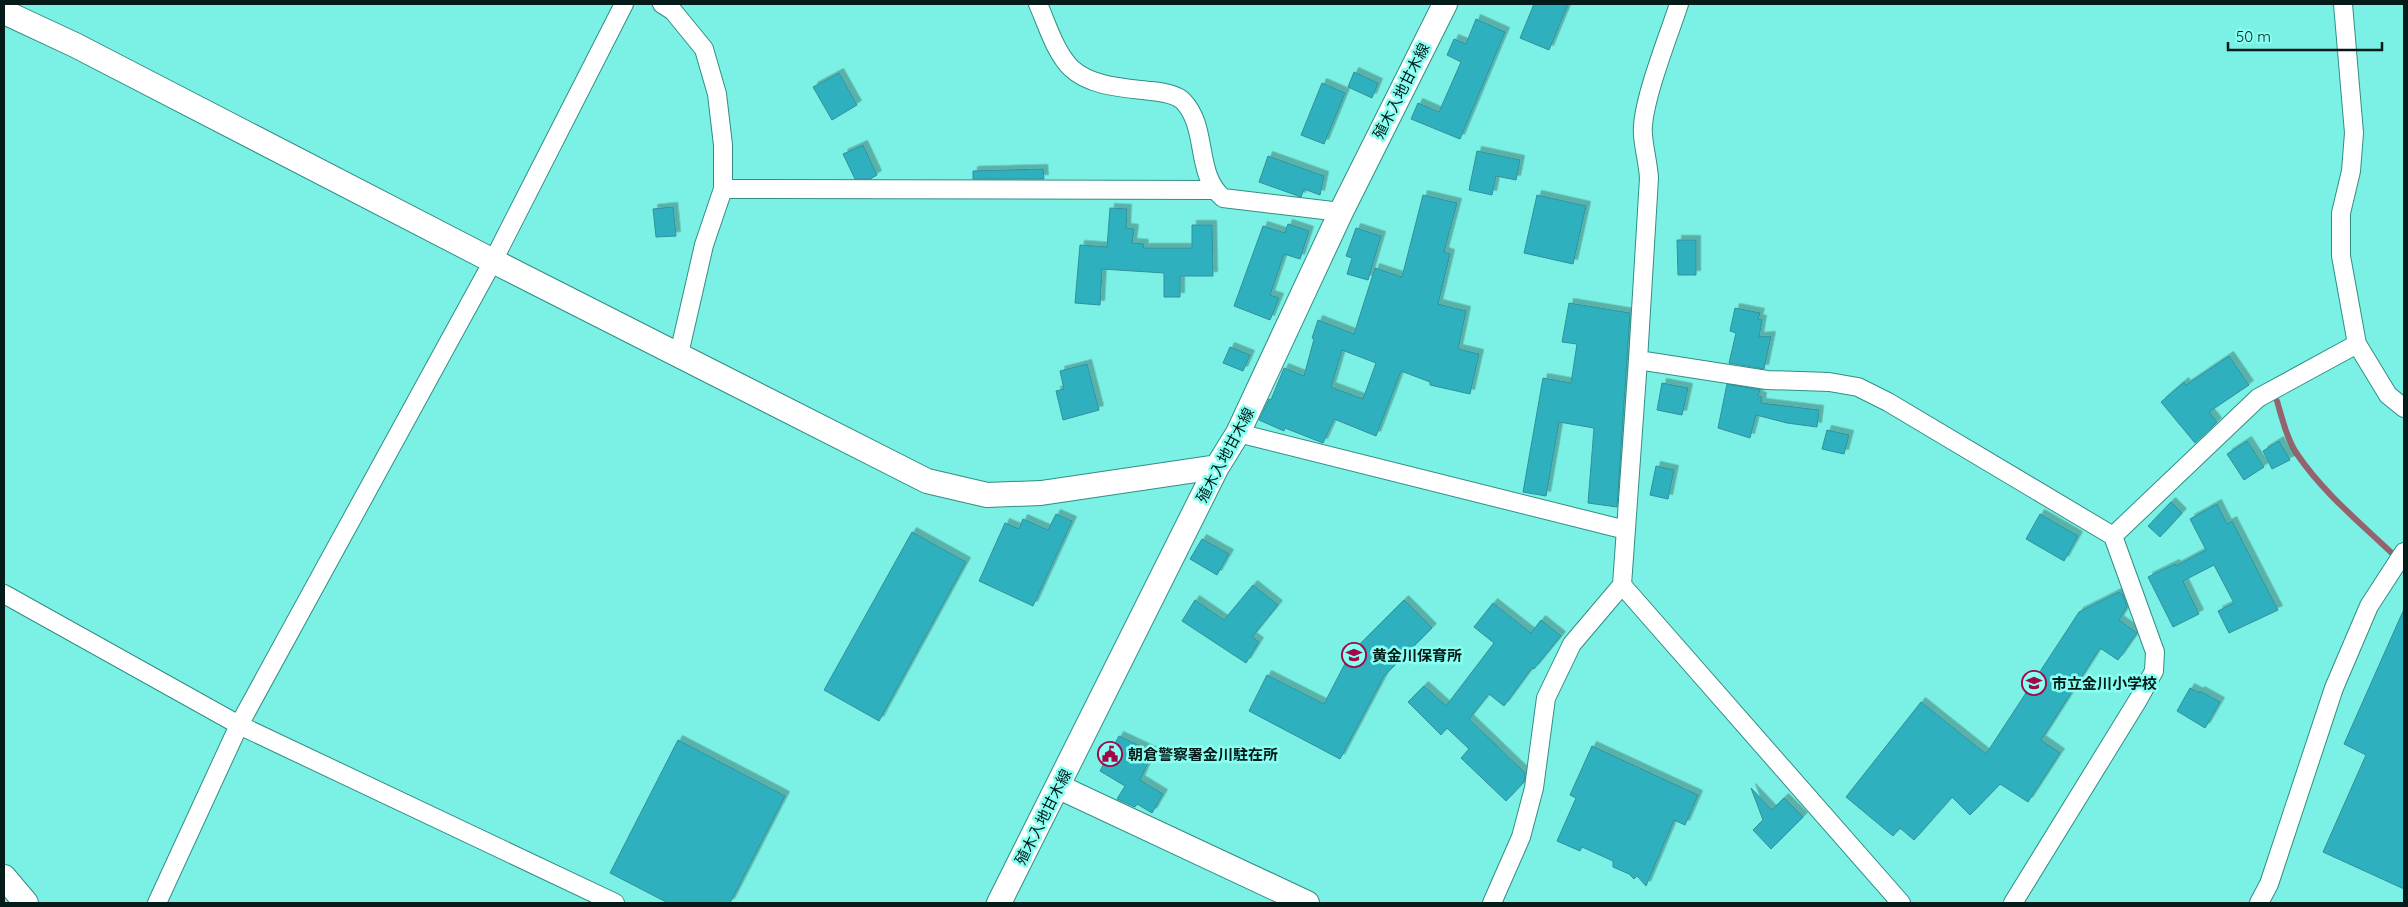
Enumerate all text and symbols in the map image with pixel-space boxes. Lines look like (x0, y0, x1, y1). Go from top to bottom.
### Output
scale bar (2228, 20, 2382, 52)
text: 50 m (2236, 27, 2271, 46)
street label: 殖木入地甘木線 (1369, 40, 1433, 142)
street label: 殖木入地甘木線 (1192, 404, 1258, 506)
school or university icon: 黄金川保育所 (1341, 642, 1367, 668)
place label: 黄金川保育所 (1372, 646, 1462, 665)
school or university icon: 市立金川小学校 (2021, 670, 2047, 696)
place label: 市立金川小学校 (2052, 674, 2157, 693)
public building icon: 朝倉警察署金川駐在所 (1097, 741, 1123, 767)
place label: 朝倉警察署金川駐在所 (1128, 745, 1278, 764)
street label: 殖木入地甘木線 (1011, 766, 1075, 868)

